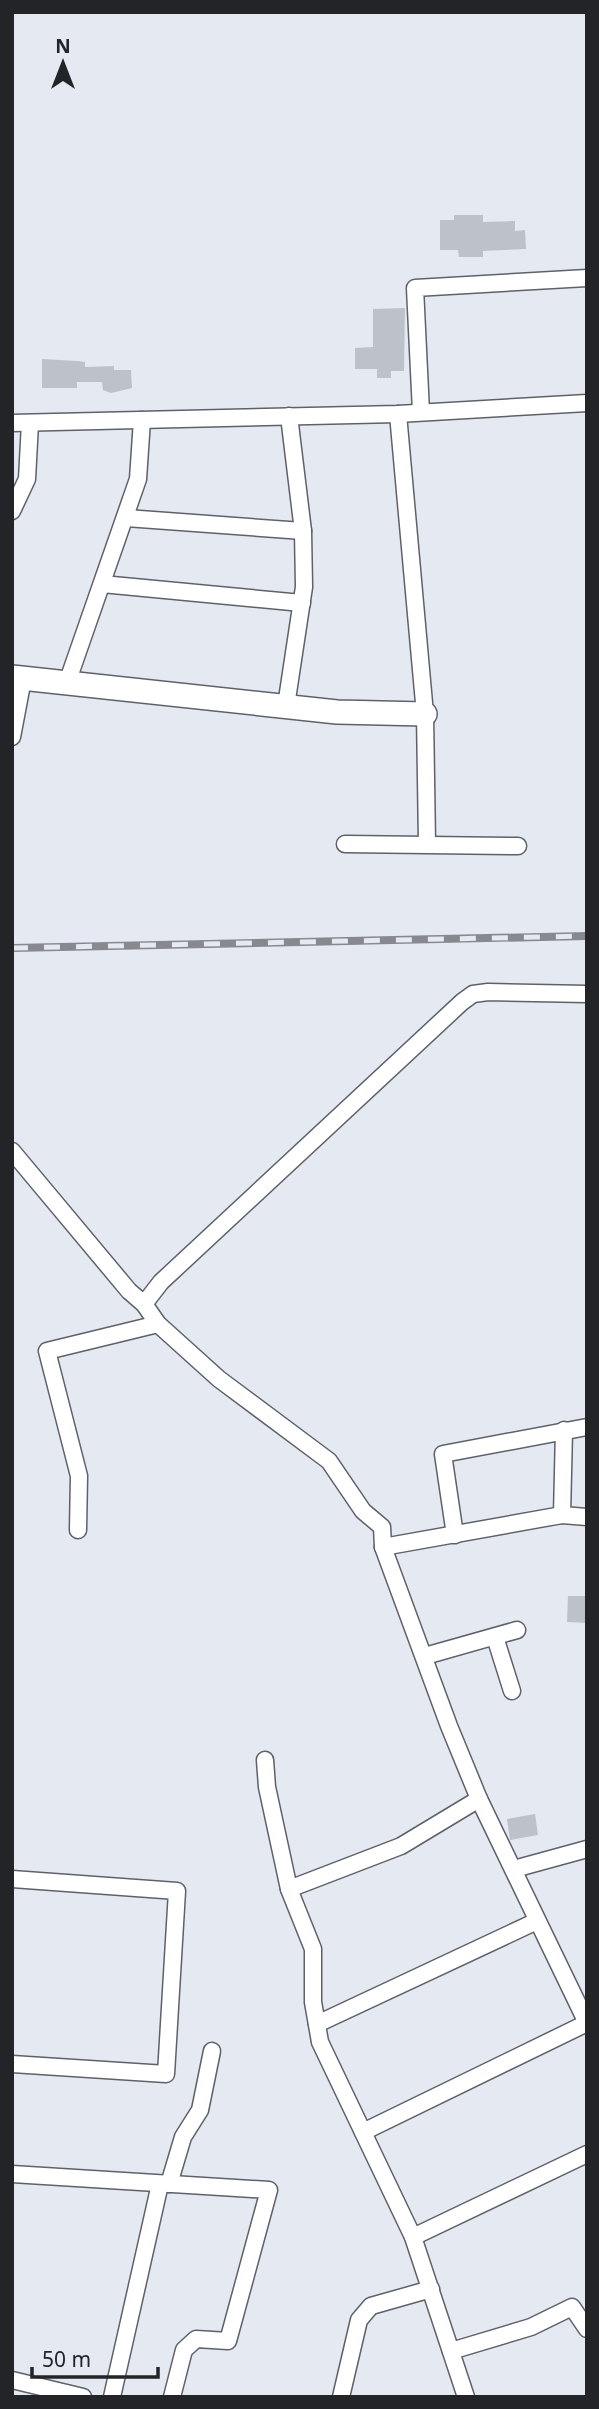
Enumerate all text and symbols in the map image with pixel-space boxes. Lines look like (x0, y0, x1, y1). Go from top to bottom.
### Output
north arrow (28, 28, 98, 98)
text: N (55, 33, 71, 59)
scale bar (32, 2336, 158, 2380)
text: 50 m (42, 2345, 91, 2373)

